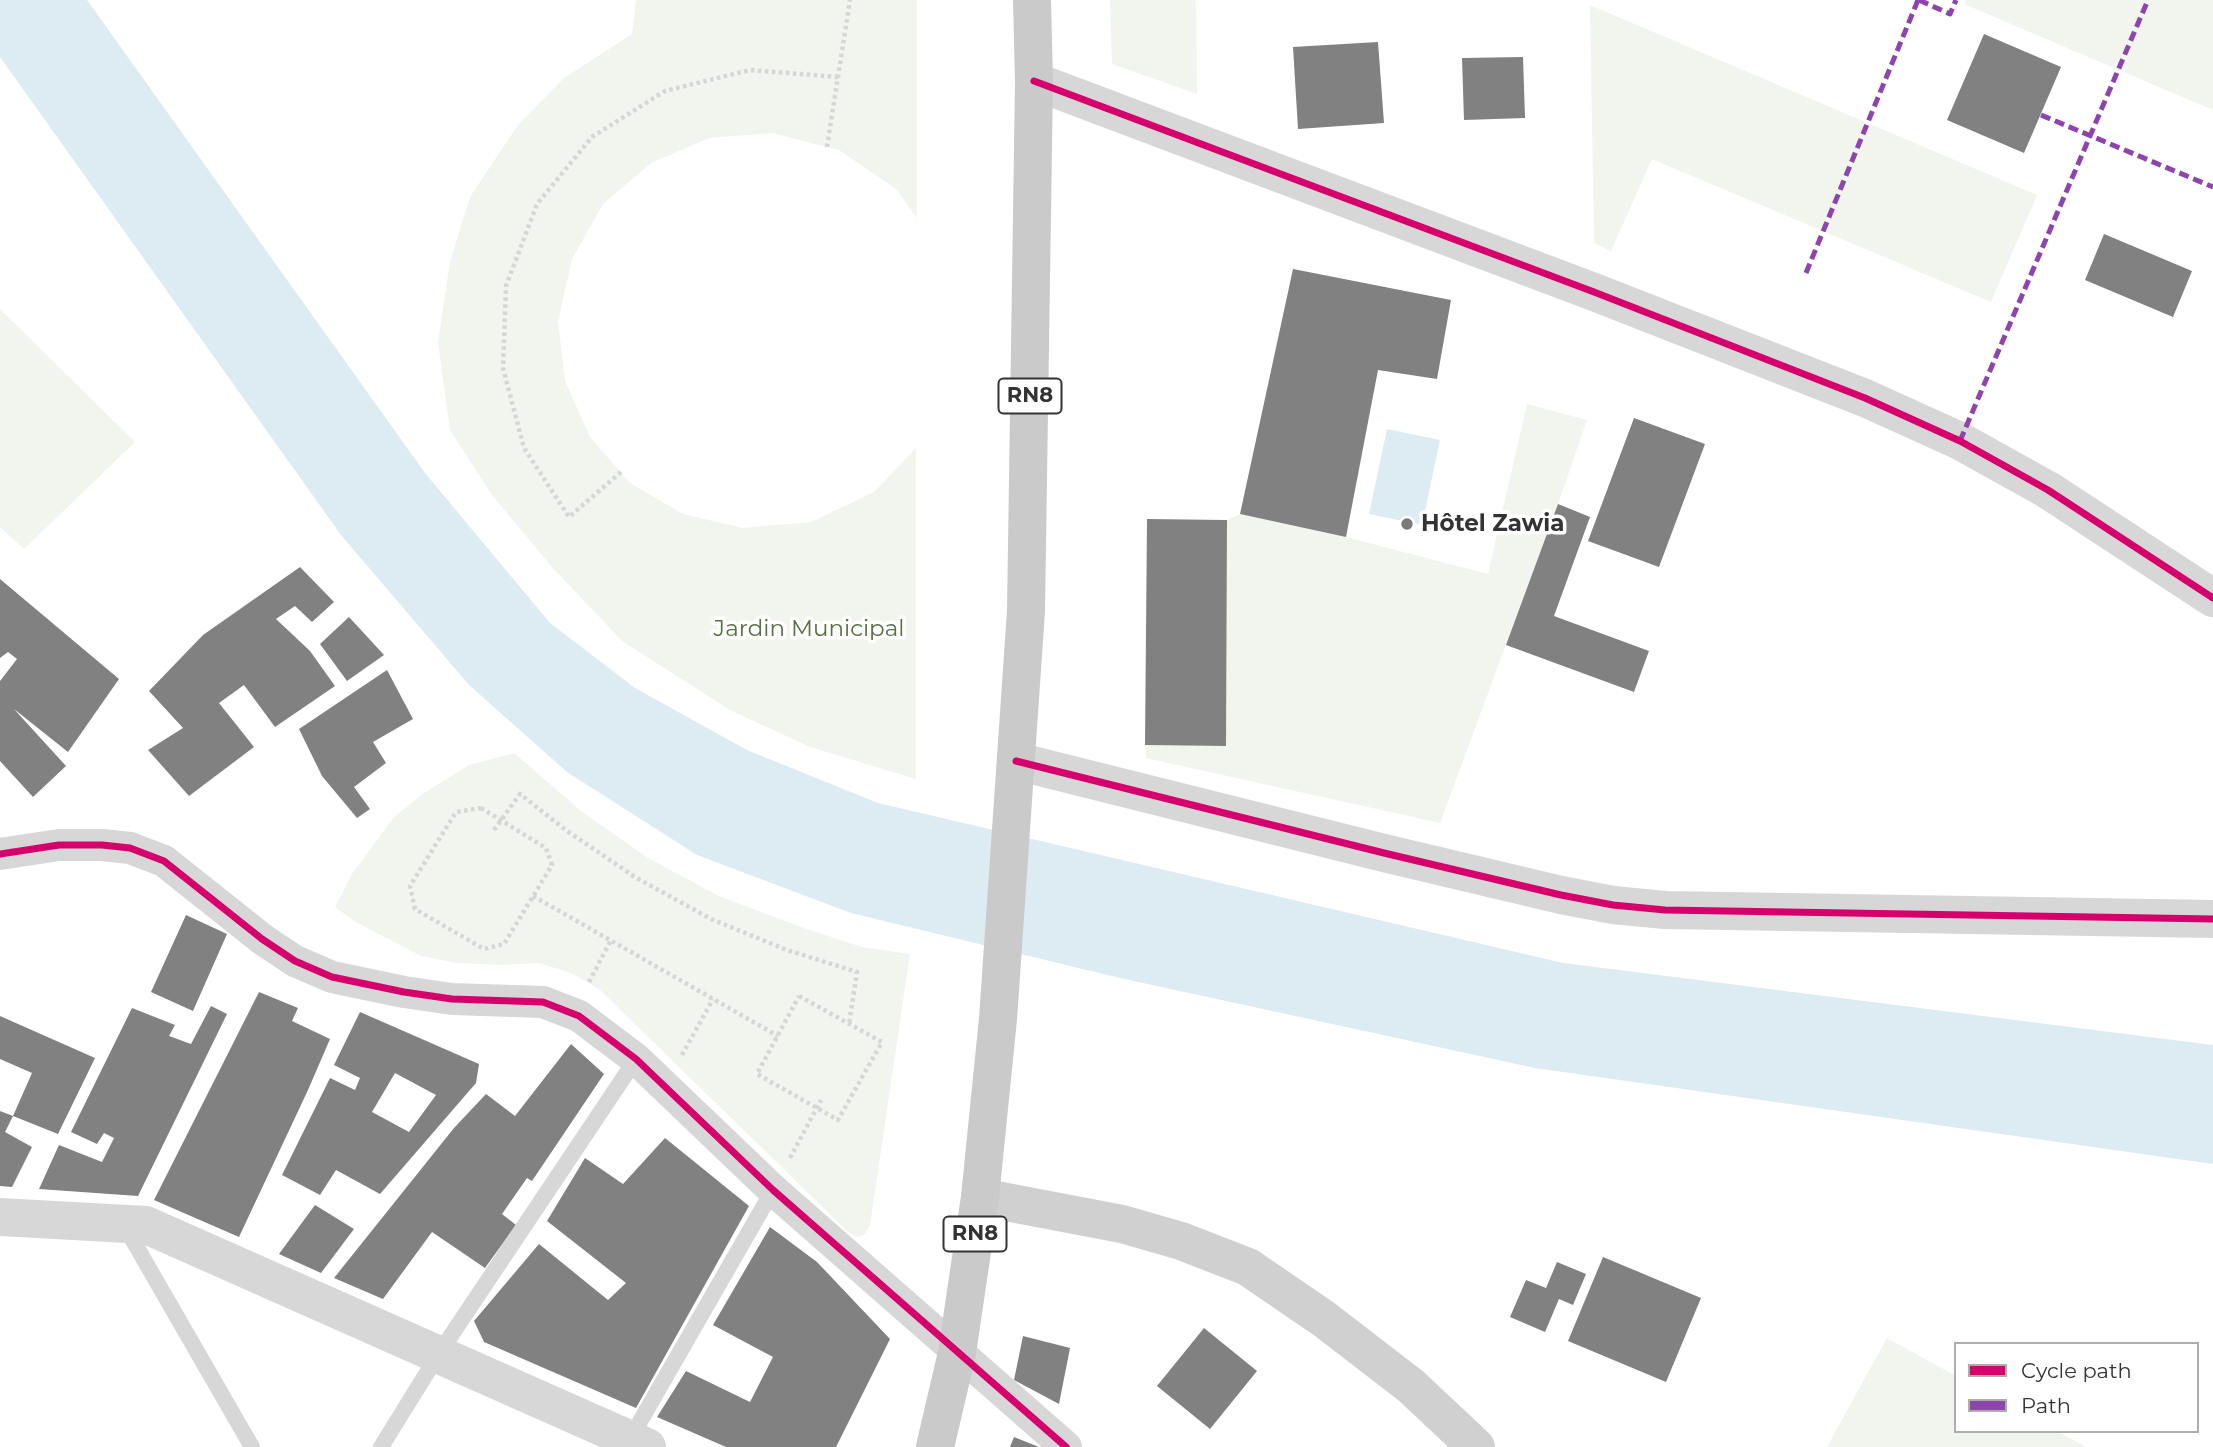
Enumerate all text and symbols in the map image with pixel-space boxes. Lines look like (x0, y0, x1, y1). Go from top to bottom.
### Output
road number: RN8 (998, 378, 1062, 414)
place label: Hôtel Zawia (1421, 510, 1564, 538)
marker: Hôtel Zawia (1399, 516, 1415, 532)
park label: Jardin Municipal (714, 615, 904, 643)
road number: RN8 (944, 1216, 1006, 1252)
legend (1954, 1342, 2199, 1433)
text: Cycle path (2021, 1358, 2132, 1383)
text: Path (2021, 1393, 2071, 1418)

